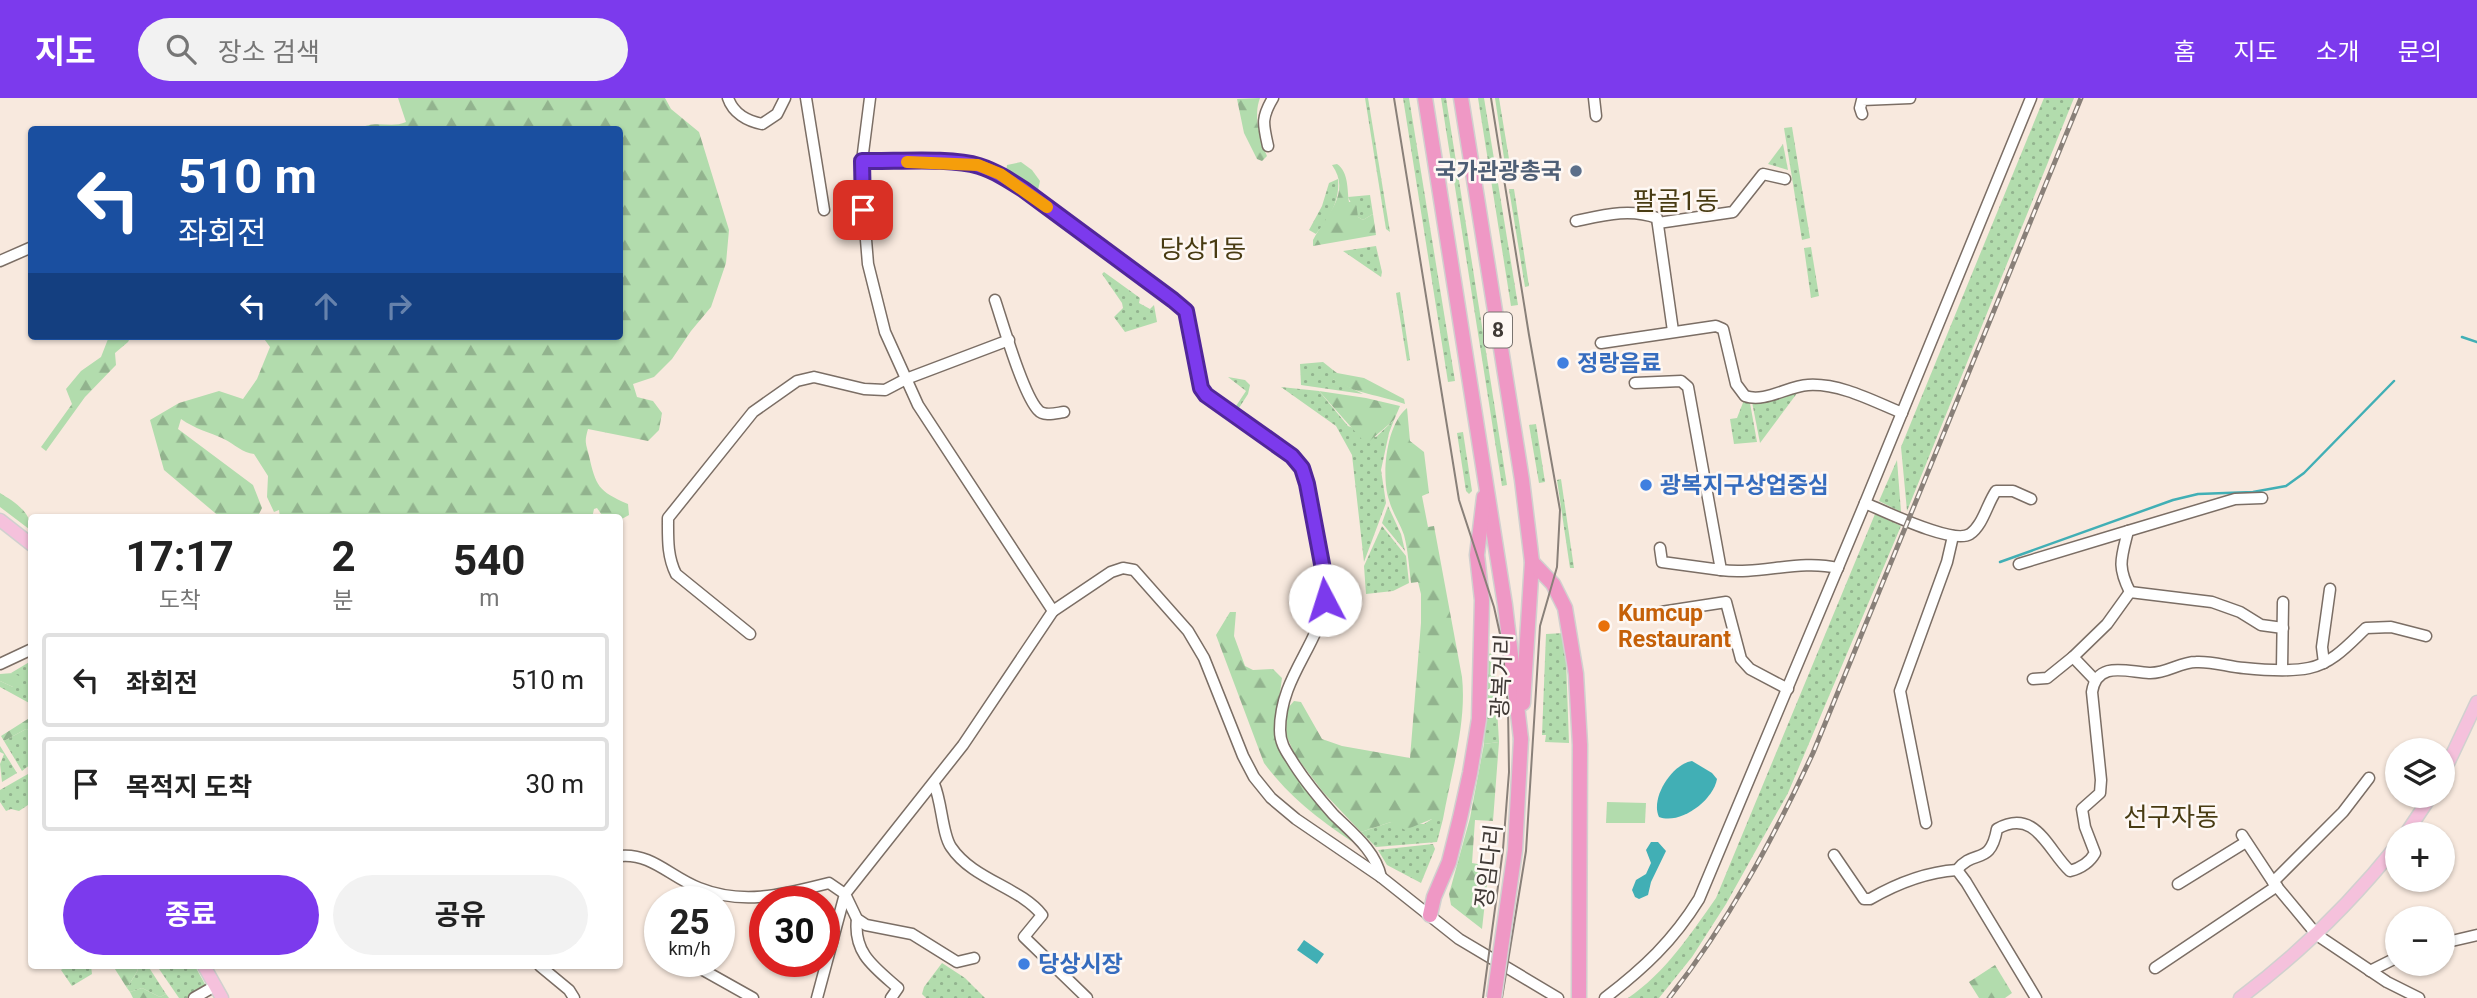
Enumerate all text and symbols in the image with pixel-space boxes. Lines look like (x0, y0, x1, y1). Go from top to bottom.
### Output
search box (138, 18, 628, 81)
icon: search (162, 30, 200, 68)
text: 지도 (35, 32, 96, 71)
text: 장소 검색 (218, 37, 320, 67)
text: 홈 (2173, 38, 2195, 66)
text: 지도 (2233, 38, 2278, 66)
text: 소개 (2316, 38, 2360, 66)
text: 문의 (2398, 38, 2442, 66)
text: 510 m (178, 148, 317, 205)
icon: left (63, 154, 154, 245)
place label: 국가관광총국 (1435, 158, 1562, 185)
marker: 국가관광총국 (1568, 163, 1584, 179)
pin (833, 180, 893, 240)
district label: 팔골1동 (1633, 186, 1719, 216)
icon: arrive (844, 191, 882, 229)
text: 좌회전 (178, 214, 266, 252)
district label: 당상1동 (1160, 234, 1246, 264)
icon: left (234, 287, 272, 325)
icon: ahead (307, 287, 345, 325)
icon: right (380, 287, 418, 325)
road number: 8 (1484, 313, 1512, 348)
place label: 정랑음료 (1577, 350, 1662, 377)
marker: 정랑음료 (1555, 355, 1571, 371)
place label: 광복지구상업중심 (1660, 472, 1829, 499)
marker: 광복지구상업중심 (1638, 477, 1654, 493)
text: 17:17 (126, 532, 234, 581)
text: 2 (331, 532, 356, 581)
text: 540 (453, 536, 525, 585)
position arrow (1288, 563, 1362, 637)
text: m (479, 585, 499, 612)
text: 도착 (159, 587, 201, 614)
text: 분 (333, 587, 354, 614)
place label: Kumcup Restaurant (1618, 600, 1731, 653)
marker: Kumcup Restaurant (1596, 618, 1612, 634)
street label: 광복거리 (1486, 633, 1518, 719)
icon: left (67, 661, 105, 699)
text: 510 m (511, 665, 584, 695)
text: 좌회전 (126, 668, 198, 698)
map controls (2385, 738, 2455, 976)
button: layers (2385, 738, 2455, 808)
icon: arrive (67, 765, 105, 803)
text: 30 m (526, 769, 584, 799)
text: 목적지 도착 (126, 772, 252, 802)
district label: 선구자동 (2123, 802, 2219, 832)
street label: 정임다리 (1470, 822, 1508, 910)
button: + (2385, 822, 2455, 892)
button: 종료 (63, 875, 319, 955)
button: 공유 (333, 875, 588, 955)
speed limit sign: 30 (749, 886, 840, 977)
text: 25 (669, 902, 710, 943)
button: − (2385, 906, 2455, 976)
text: km/h (668, 938, 711, 959)
place label: 당상시장 (1038, 951, 1123, 978)
marker: 당상시장 (1016, 956, 1032, 972)

